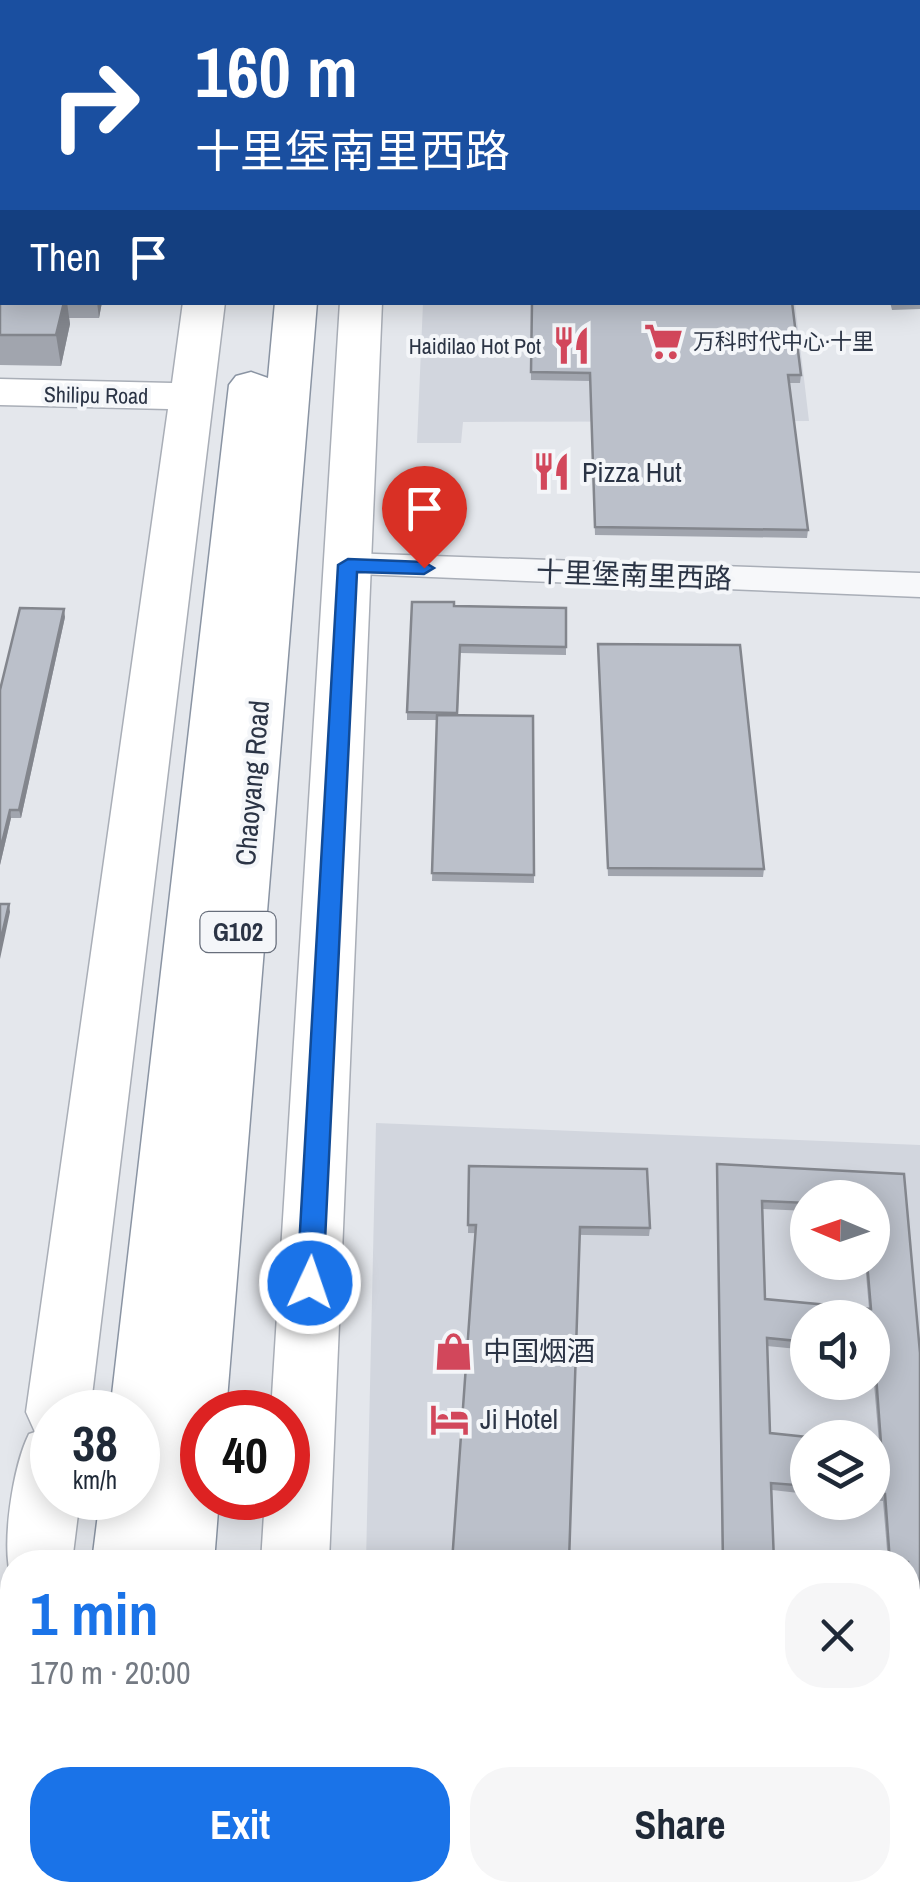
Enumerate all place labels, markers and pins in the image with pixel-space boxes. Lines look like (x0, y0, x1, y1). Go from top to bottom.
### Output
supermarket icon: 万科时代中心·十里 (642, 320, 684, 362)
restaurant icon: Haidilao Hot Pot (550, 325, 592, 367)
place label: 万科时代中心·十里 (693, 326, 874, 356)
place label: Haidilao Hot Pot (409, 331, 541, 361)
restaurant icon: Pizza Hut (531, 451, 573, 493)
place label: Pizza Hut (582, 453, 682, 491)
pin (382, 466, 467, 569)
shop icon: 中国烟酒 (432, 1330, 474, 1372)
place label: 中国烟酒 (483, 1332, 595, 1370)
hotel icon: Ji Hotel (429, 1398, 471, 1440)
place label: Ji Hotel (480, 1400, 558, 1438)

